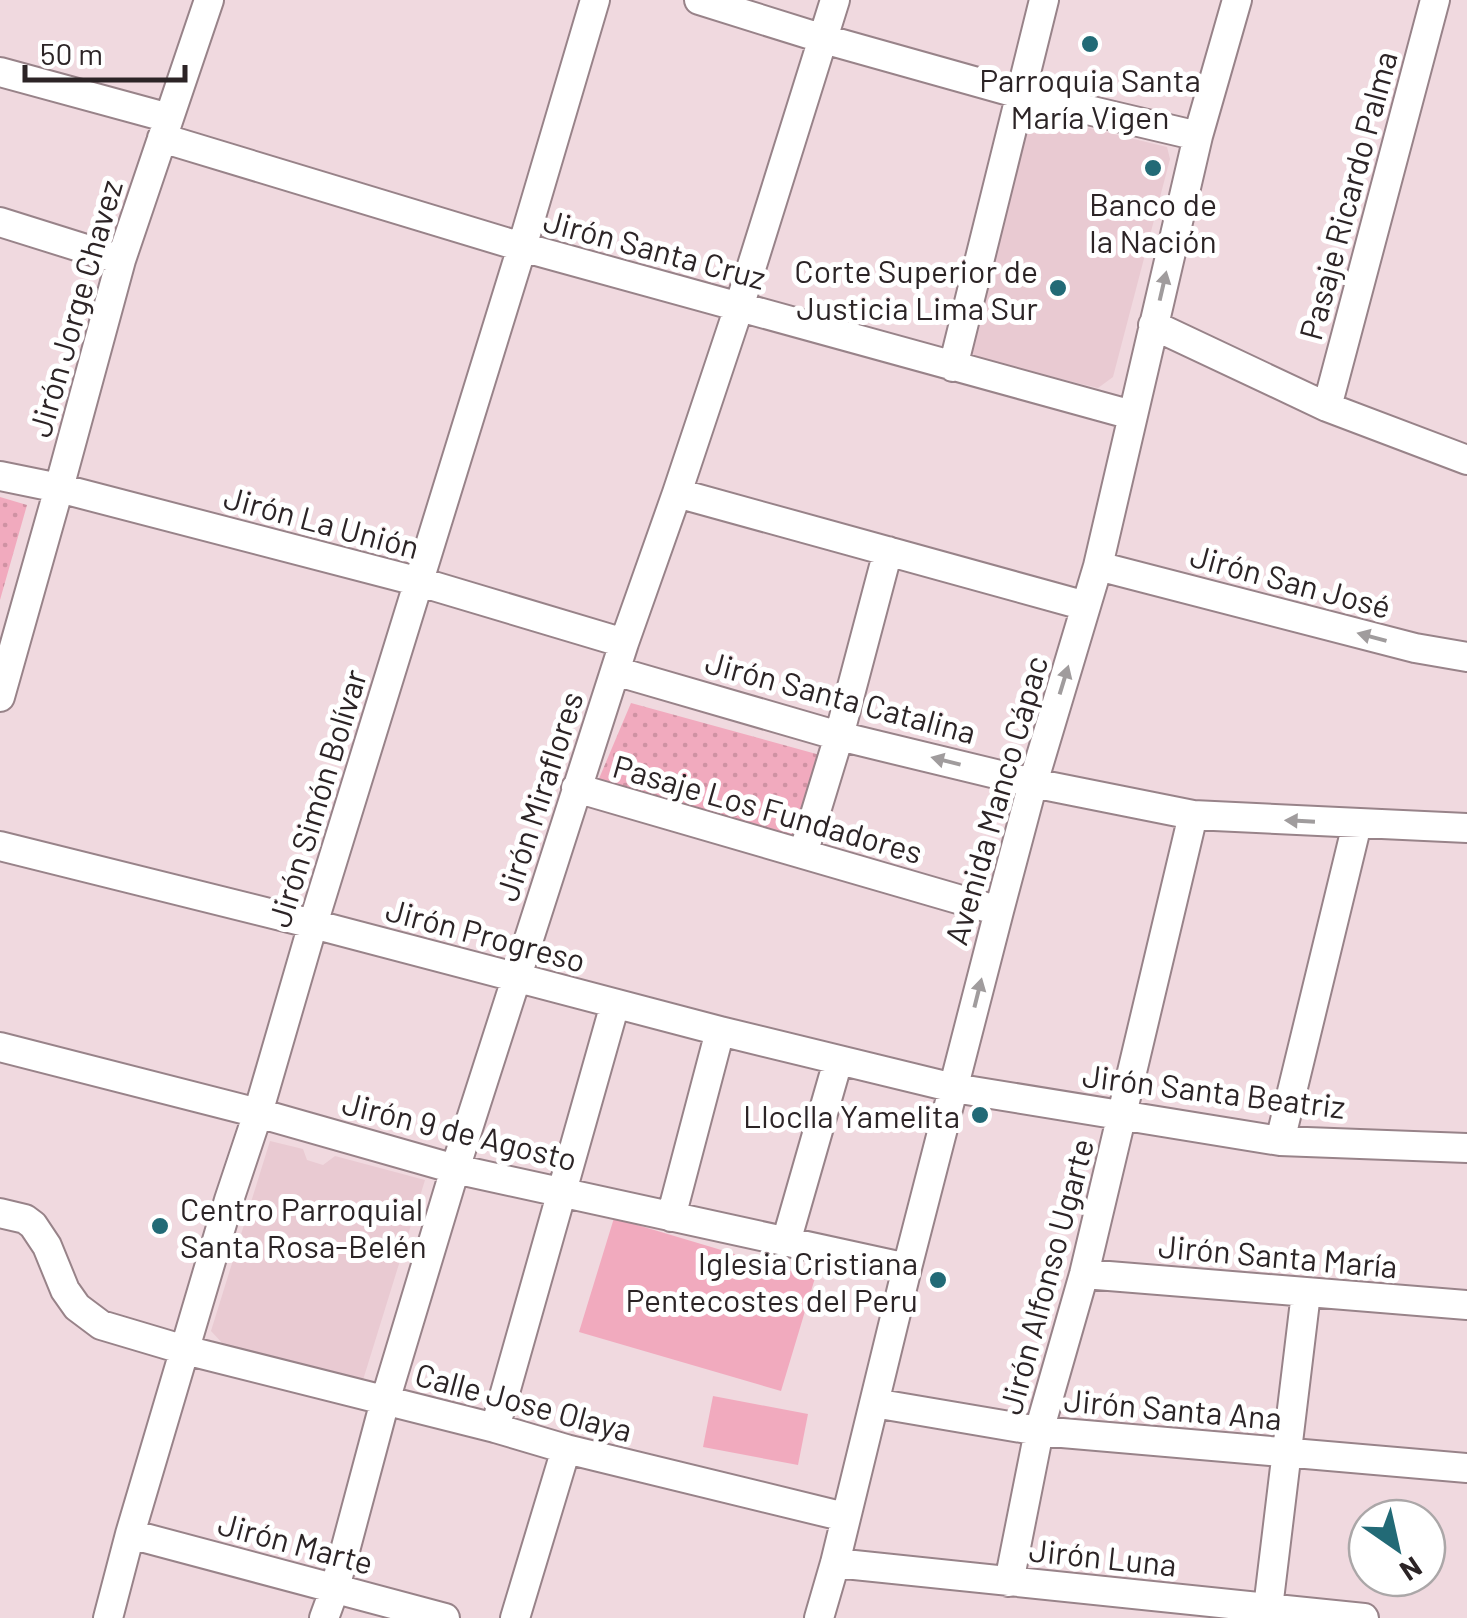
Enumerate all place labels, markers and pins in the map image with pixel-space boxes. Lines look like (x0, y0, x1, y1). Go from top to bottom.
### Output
marker: Parroquia Santa María Vigen (1079, 33, 1101, 55)
place label: Parroquia Santa María Vigen (979, 60, 1201, 135)
marker: Banco de la Nación (1142, 157, 1164, 179)
place label: Banco de la Nación (1089, 184, 1217, 259)
place label: Corte Superior de Justicia Lima Sur (794, 251, 1038, 326)
marker: Corte Superior de Justicia Lima Sur (1047, 277, 1069, 299)
place label: Lloclla Yamelita (743, 1096, 960, 1134)
marker: Lloclla Yamelita (969, 1104, 991, 1126)
place label: Centro Parroquial Santa Rosa-Belén (180, 1189, 427, 1264)
marker: Centro Parroquial Santa Rosa-Belén (149, 1215, 171, 1237)
place label: Iglesia Cristiana Pentecostes del Peru (626, 1243, 918, 1318)
marker: Iglesia Cristiana Pentecostes del Peru (927, 1269, 949, 1291)

